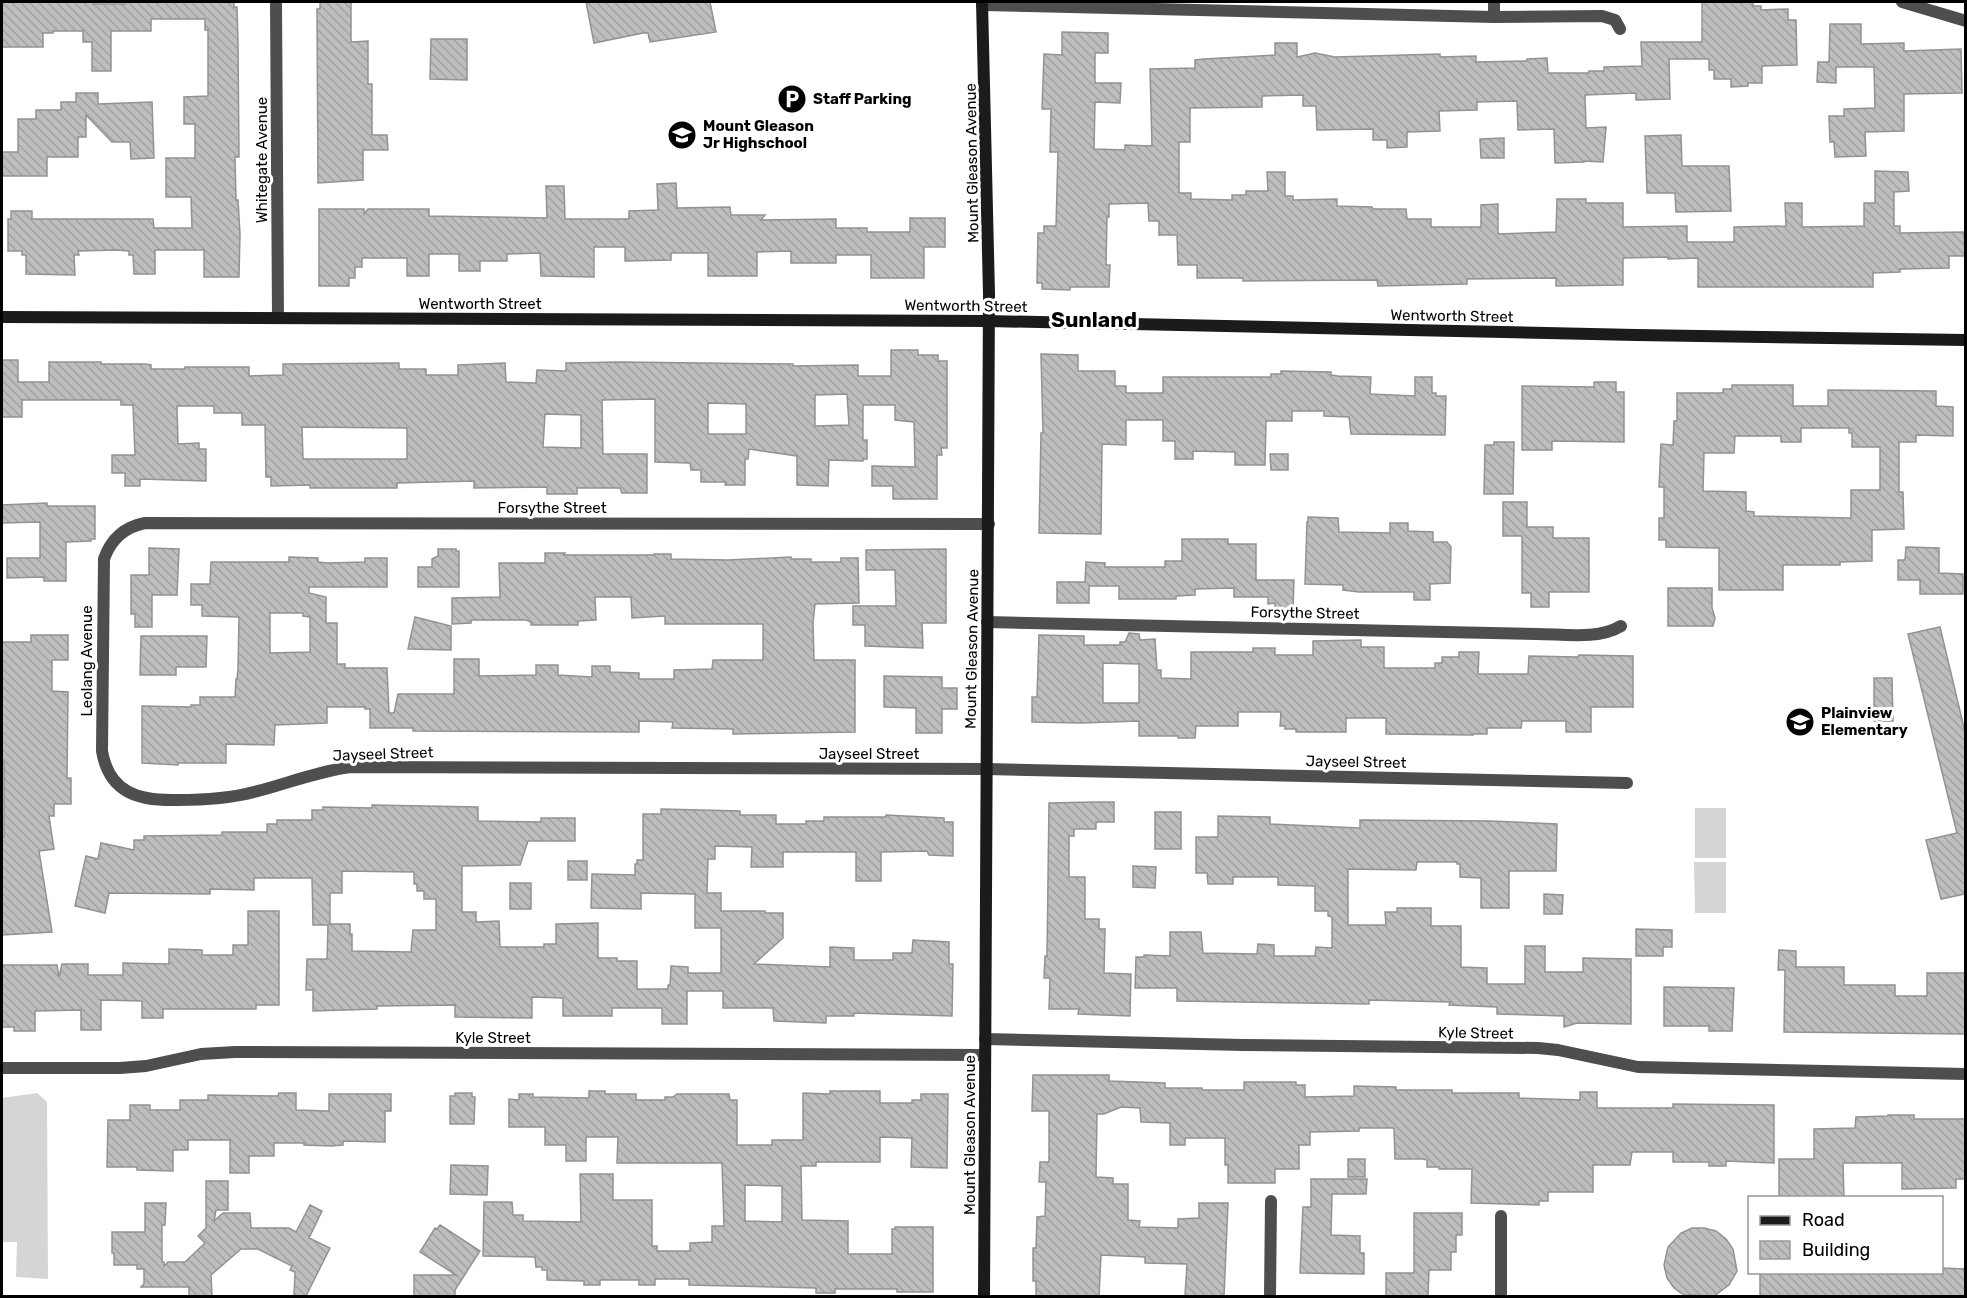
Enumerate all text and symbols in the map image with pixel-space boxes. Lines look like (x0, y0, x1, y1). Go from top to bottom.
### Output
parking icon: Staff Parking (776, 83, 808, 115)
street label: Mount Gleason Avenue (962, 83, 982, 243)
place label: Staff Parking (813, 90, 912, 108)
street label: Whitegate Avenue (253, 97, 271, 223)
place label: Mount Gleason Jr Highschool (703, 117, 814, 152)
school or university icon: Mount Gleason Jr Highschool (666, 119, 698, 151)
street label: Wentworth Street (418, 295, 542, 313)
street label: Wentworth Street (904, 296, 1028, 316)
street label: Wentworth Street (1390, 306, 1514, 326)
district label: Sunland (1051, 307, 1137, 332)
street label: Forsythe Street (498, 499, 607, 517)
street label: Mount Gleason Avenue (962, 569, 982, 729)
street label: Forsythe Street (1250, 603, 1360, 623)
street label: Leolang Avenue (78, 605, 96, 717)
place label: Plainview Elementary (1821, 704, 1908, 739)
school or university icon: Plainview Elementary (1784, 706, 1816, 738)
street label: Jayseel Street (332, 743, 434, 765)
street label: Jayseel Street (819, 745, 919, 763)
street label: Jayseel Street (1305, 752, 1407, 772)
street label: Kyle Street (1438, 1023, 1514, 1043)
street label: Kyle Street (455, 1029, 531, 1047)
street label: Mount Gleason Avenue (961, 1055, 979, 1215)
legend (1748, 1196, 1943, 1274)
text: Road (1802, 1209, 1845, 1231)
text: Building (1802, 1239, 1870, 1261)

